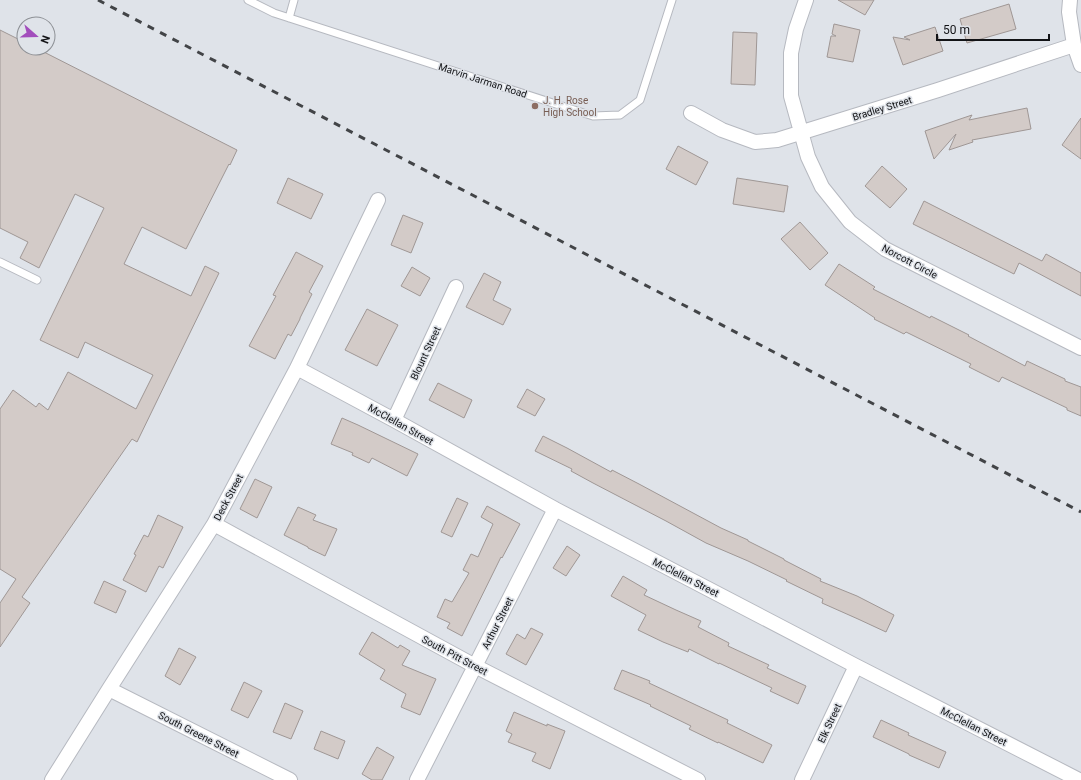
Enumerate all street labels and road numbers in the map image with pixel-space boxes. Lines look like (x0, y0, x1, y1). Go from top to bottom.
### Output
street label: Marvin Jarman Road (437, 61, 529, 100)
street label: Bradley Street (851, 94, 913, 123)
street label: Norcott Circle (880, 242, 939, 281)
street label: Blount Street (408, 325, 443, 382)
street label: McClellan Street (366, 402, 435, 447)
street label: Deck Street (212, 472, 245, 522)
street label: McClellan Street (651, 556, 721, 599)
street label: Arthur Street (480, 595, 515, 651)
street label: South Pitt Street (420, 634, 489, 677)
street label: Elk Street (816, 702, 843, 745)
street label: McClellan Street (939, 705, 1009, 748)
street label: South Greene Street (157, 709, 241, 760)

